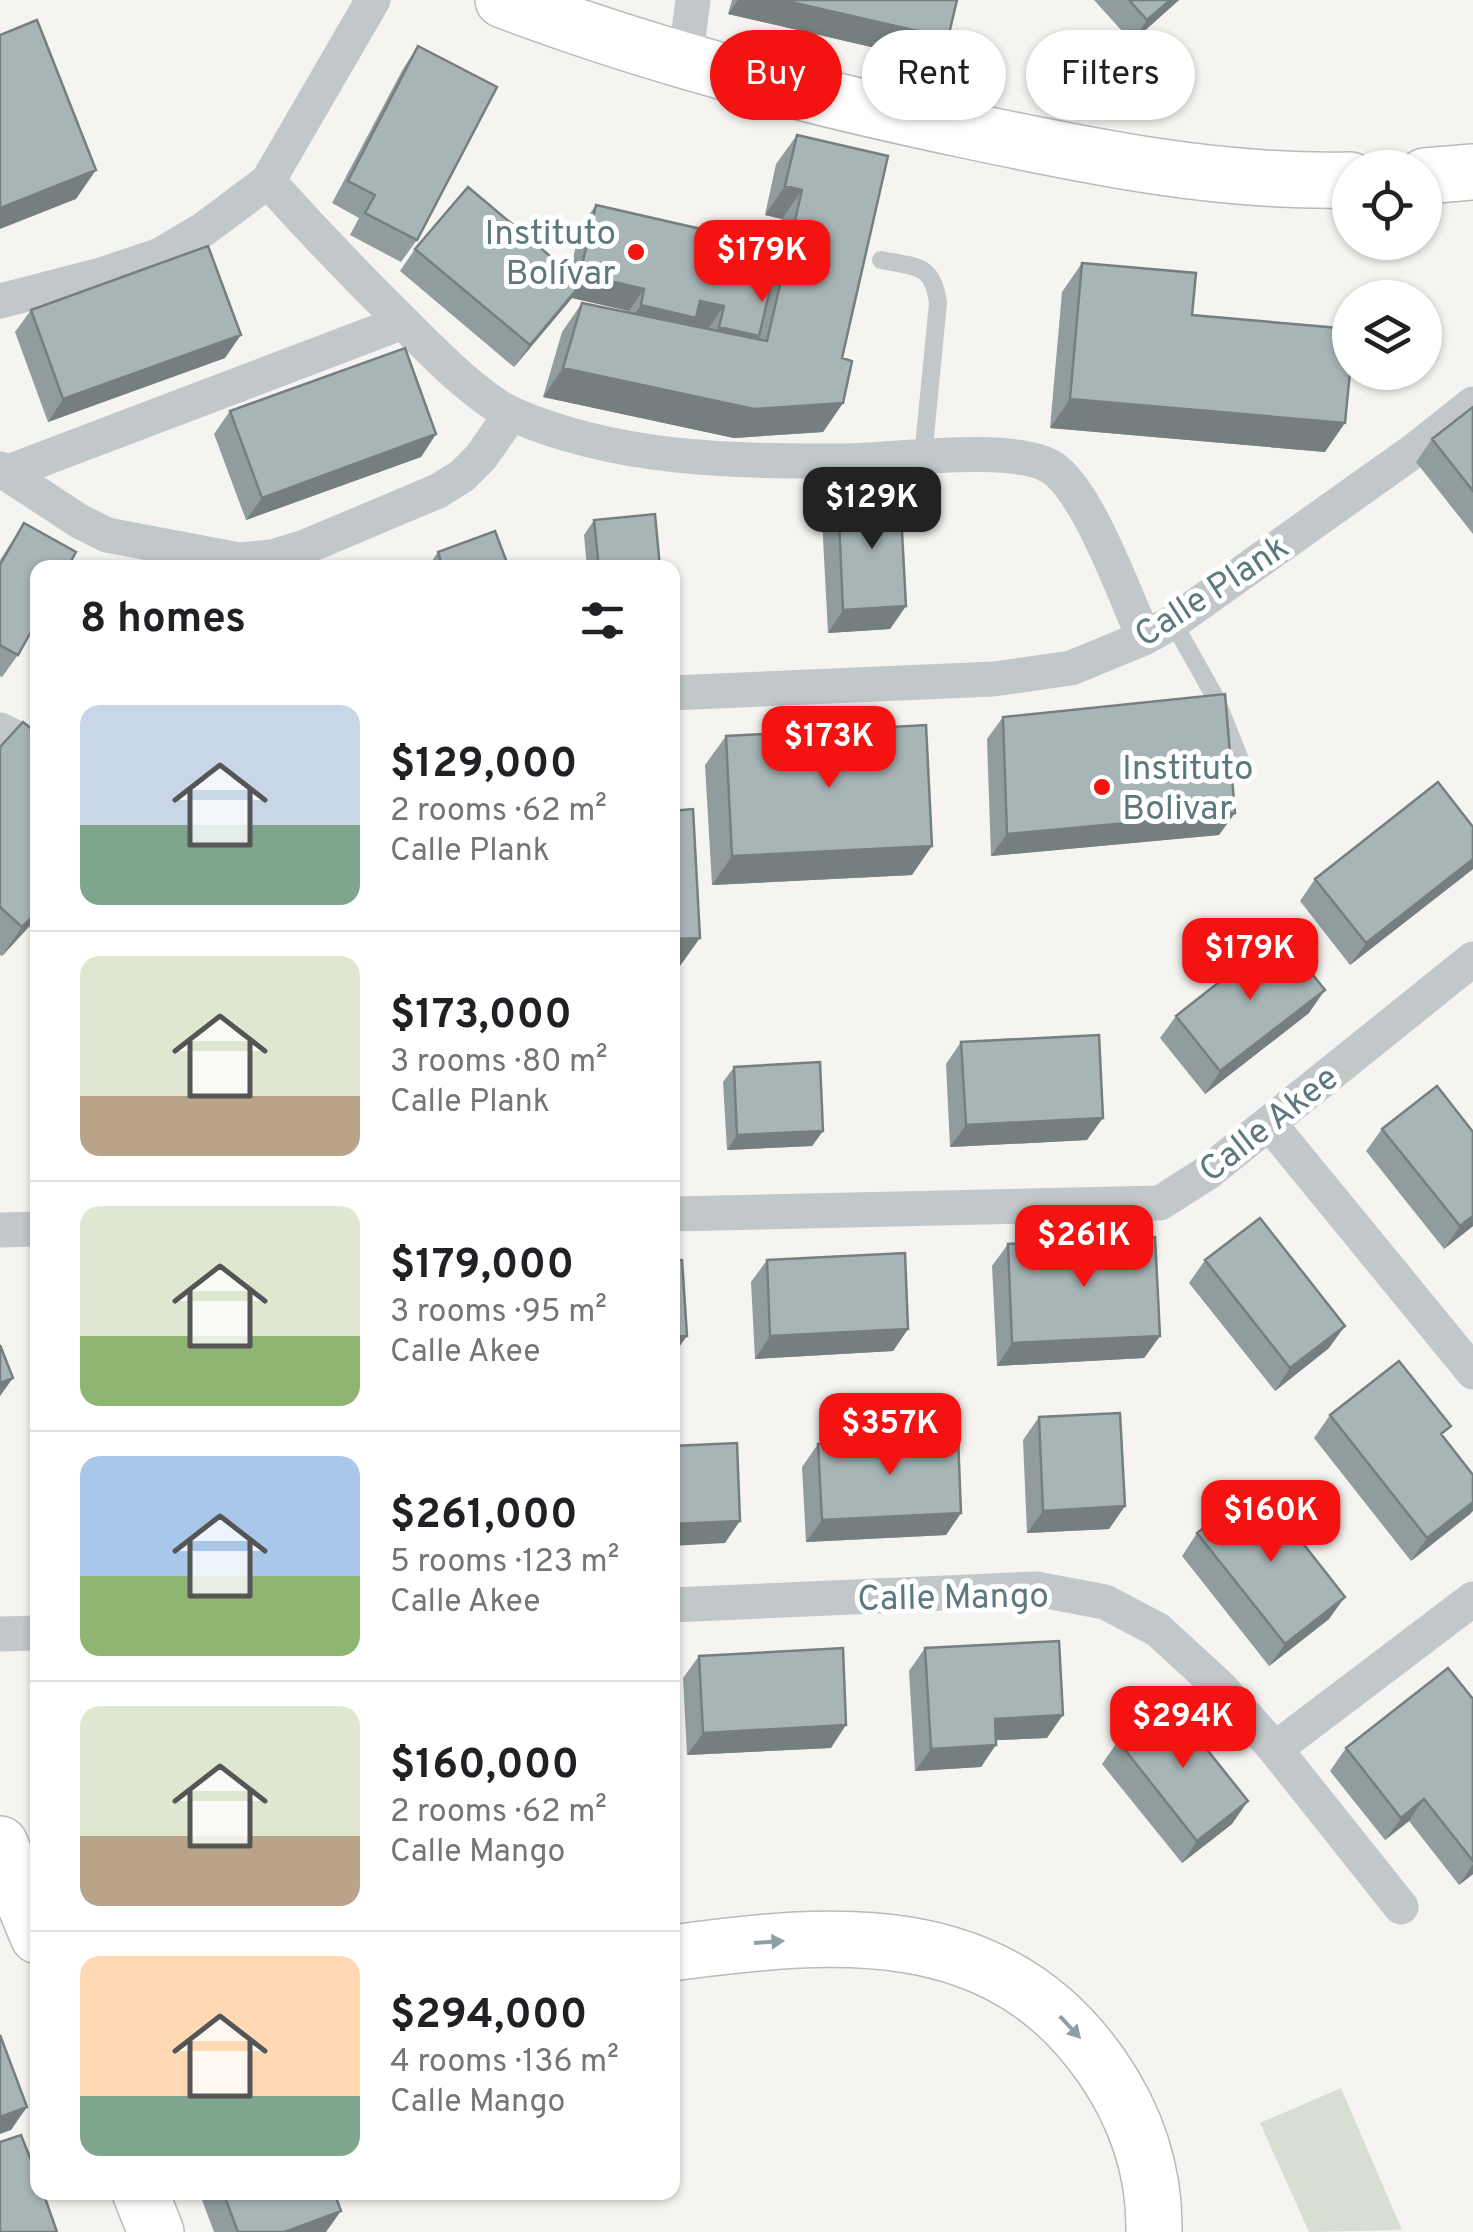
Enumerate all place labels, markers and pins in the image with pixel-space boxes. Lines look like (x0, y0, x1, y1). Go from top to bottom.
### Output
place label: Instituto Bolívar (484, 213, 616, 297)
pin: $179K (692, 220, 832, 305)
marker: Instituto Bolívar (625, 241, 647, 263)
pin: $129K (802, 467, 942, 552)
pin: $173K (759, 706, 899, 791)
place label: Instituto Bolivar (1122, 748, 1254, 832)
marker: Instituto Bolivar (1091, 776, 1113, 798)
pin: $179K (1180, 918, 1320, 1003)
pin: $261K (1014, 1205, 1154, 1290)
pin: $357K (820, 1393, 960, 1478)
pin: $160K (1201, 1480, 1341, 1565)
pin: $294K (1113, 1686, 1253, 1771)

